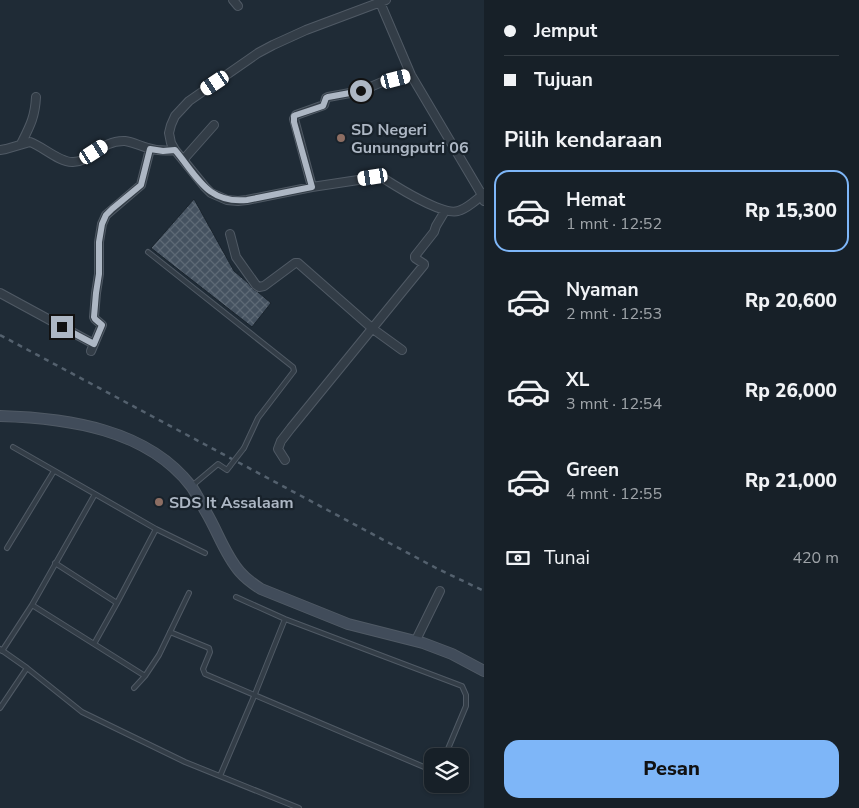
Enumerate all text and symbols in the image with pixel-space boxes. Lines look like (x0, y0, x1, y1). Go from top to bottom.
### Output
text: Jemput (534, 18, 597, 44)
text: Tujuan (534, 67, 593, 93)
car (198, 68, 231, 98)
car (379, 68, 412, 90)
route start (350, 80, 372, 102)
place label: SD Negeri Gunungputri 06 (351, 119, 469, 159)
text: Pilih kendaraan (504, 125, 662, 155)
marker: SD Negeri Gunungputri 06 (335, 132, 347, 144)
car (77, 138, 110, 166)
car (357, 167, 388, 187)
text: Hemat (566, 187, 625, 213)
icon: car (506, 189, 551, 234)
text: Rp 15,300 (745, 198, 837, 224)
text: 1 mnt · 12:52 (566, 213, 662, 235)
text: Nyaman (566, 277, 639, 303)
icon: car (506, 279, 551, 324)
text: Rp 20,600 (745, 288, 837, 314)
text: 2 mnt · 12:53 (566, 303, 662, 325)
route end (51, 316, 73, 338)
text: XL (566, 367, 589, 393)
icon: car (506, 369, 551, 414)
text: Rp 26,000 (745, 378, 837, 404)
text: 3 mnt · 12:54 (566, 393, 662, 415)
text: Green (566, 457, 619, 483)
icon: car (506, 459, 551, 504)
text: Rp 21,000 (745, 468, 837, 494)
text: 4 mnt · 12:55 (566, 483, 662, 505)
place label: SDS It Assalaam (169, 492, 293, 514)
marker: SDS It Assalaam (153, 496, 165, 508)
icon: cash (504, 544, 532, 572)
text: Tunai (544, 545, 590, 571)
text: 420 m (792, 547, 839, 569)
button: Pesan (504, 740, 839, 798)
map controls (424, 748, 469, 793)
button: layers (424, 748, 469, 793)

